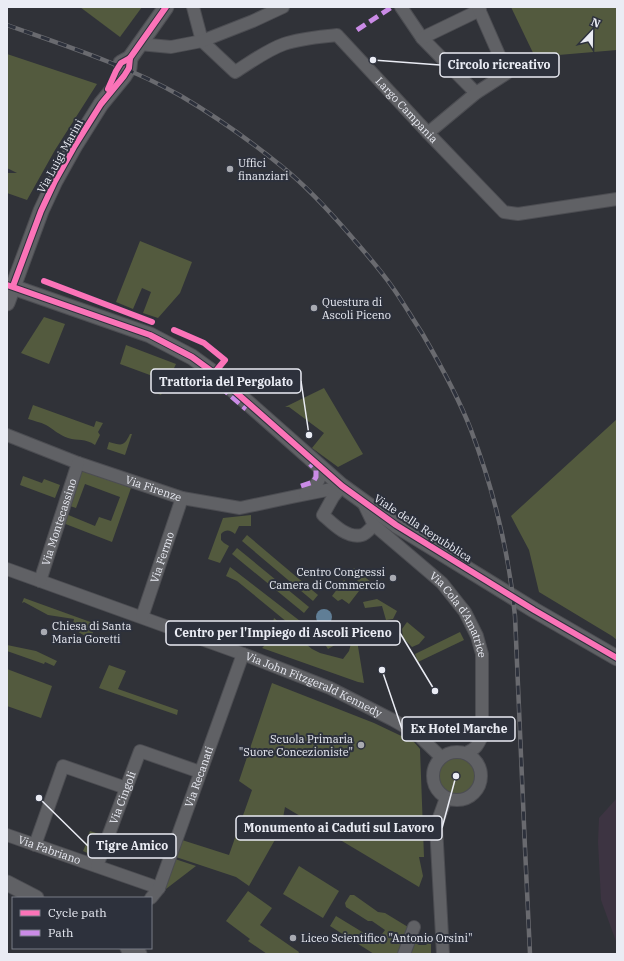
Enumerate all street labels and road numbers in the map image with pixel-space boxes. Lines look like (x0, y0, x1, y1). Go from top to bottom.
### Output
street label: Largo Campania (373, 74, 441, 146)
street label: Via Luigi Marini (34, 116, 86, 195)
street label: Via Firenze (124, 472, 184, 504)
street label: Via Montecassino (38, 477, 80, 567)
street label: Viale della Repubblica (371, 491, 475, 565)
street label: Via Fermo (147, 530, 177, 585)
street label: Via Cola d'Amatrice (427, 569, 489, 658)
street label: Via John Fitzgerald Kennedy (244, 649, 385, 720)
street label: Via Recanati (181, 744, 217, 809)
street label: Via Cingoli (106, 769, 139, 826)
street label: Via Fabriano (16, 832, 83, 867)

